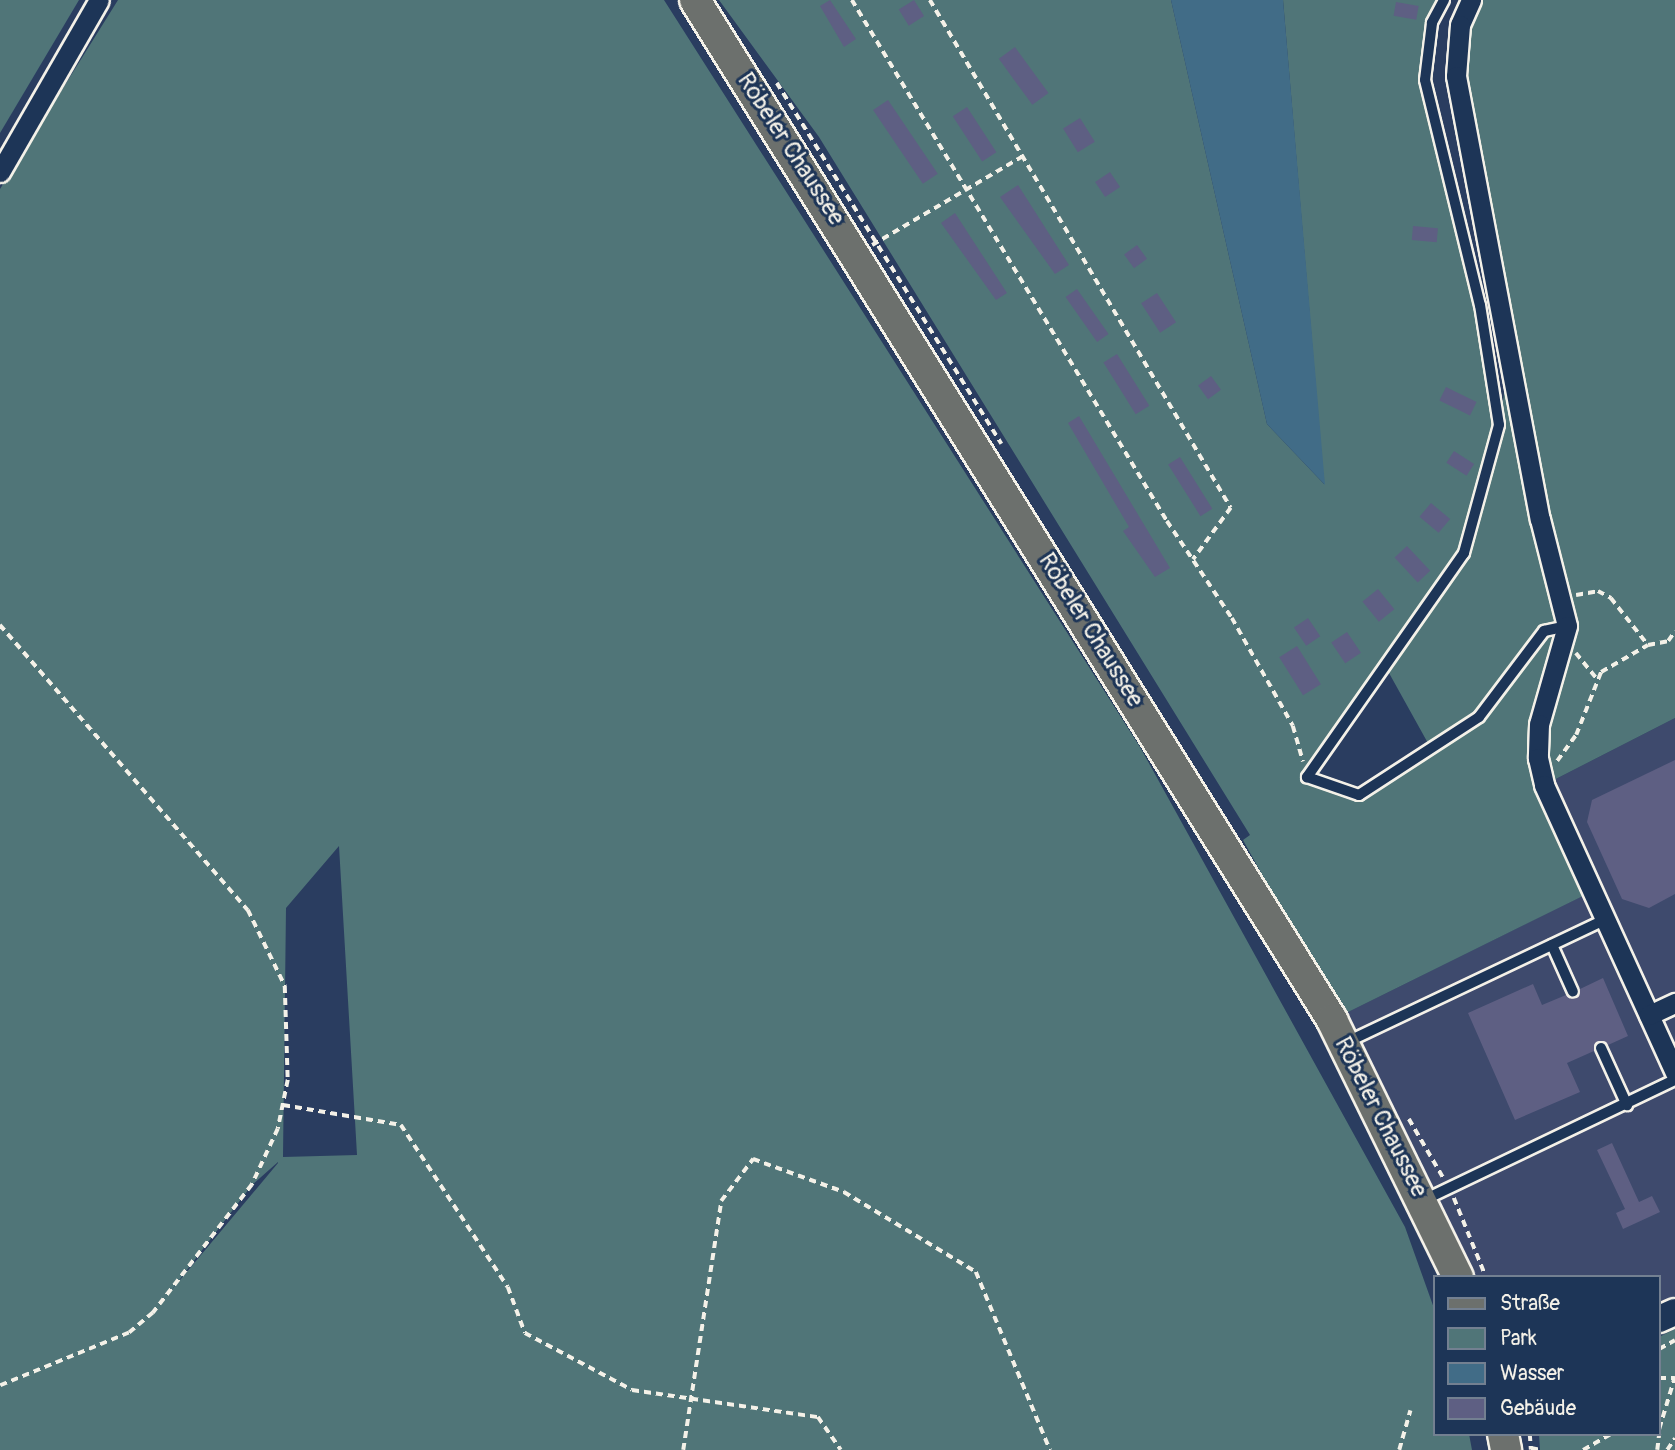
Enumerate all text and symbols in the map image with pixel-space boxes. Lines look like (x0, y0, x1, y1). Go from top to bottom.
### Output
street label: Röbeler Chaussee (731, 67, 851, 231)
street label: Röbeler Chaussee (1032, 548, 1150, 712)
street label: Röbeler Chaussee (1328, 1032, 1434, 1202)
legend (1434, 1275, 1661, 1436)
text: Straße (1500, 1290, 1560, 1317)
text: Park (1500, 1325, 1537, 1352)
text: Wasser (1500, 1360, 1564, 1387)
text: Gebäude (1500, 1395, 1576, 1422)

